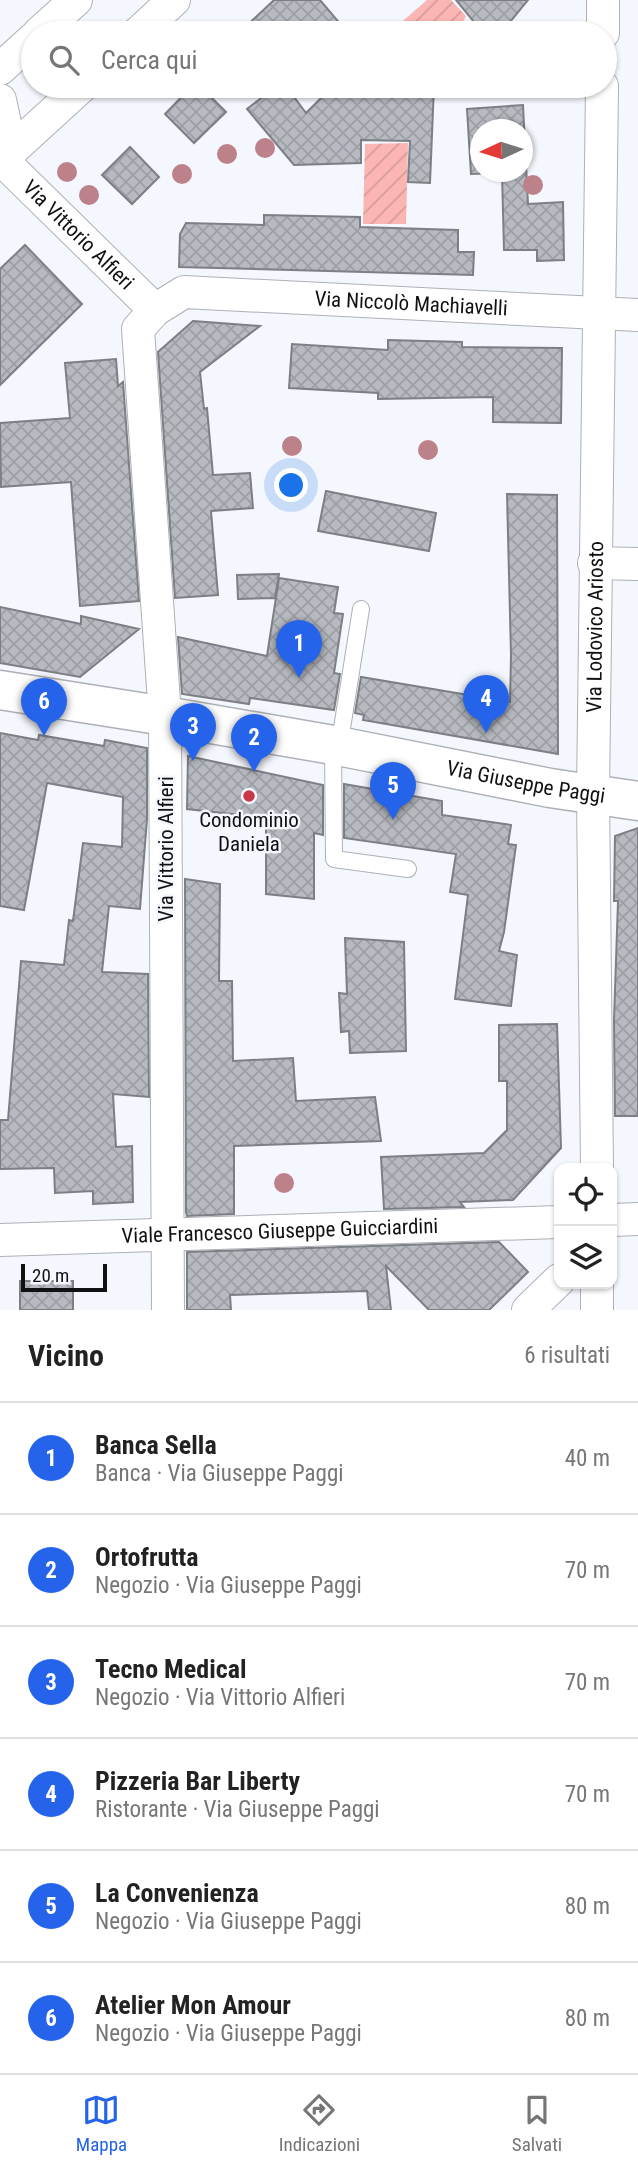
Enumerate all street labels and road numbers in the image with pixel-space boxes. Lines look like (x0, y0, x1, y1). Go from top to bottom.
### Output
street label: Via Vittorio Alfieri (18, 175, 139, 295)
street label: Via Niccolò Machiavelli (314, 287, 508, 320)
street label: Via Lodovico Ariosto (582, 541, 608, 713)
street label: Via Giuseppe Paggi (445, 756, 607, 808)
street label: Via Vittorio Alfieri (154, 776, 178, 922)
street label: Viale Francesco Giuseppe Guicciardini (121, 1214, 439, 1248)

